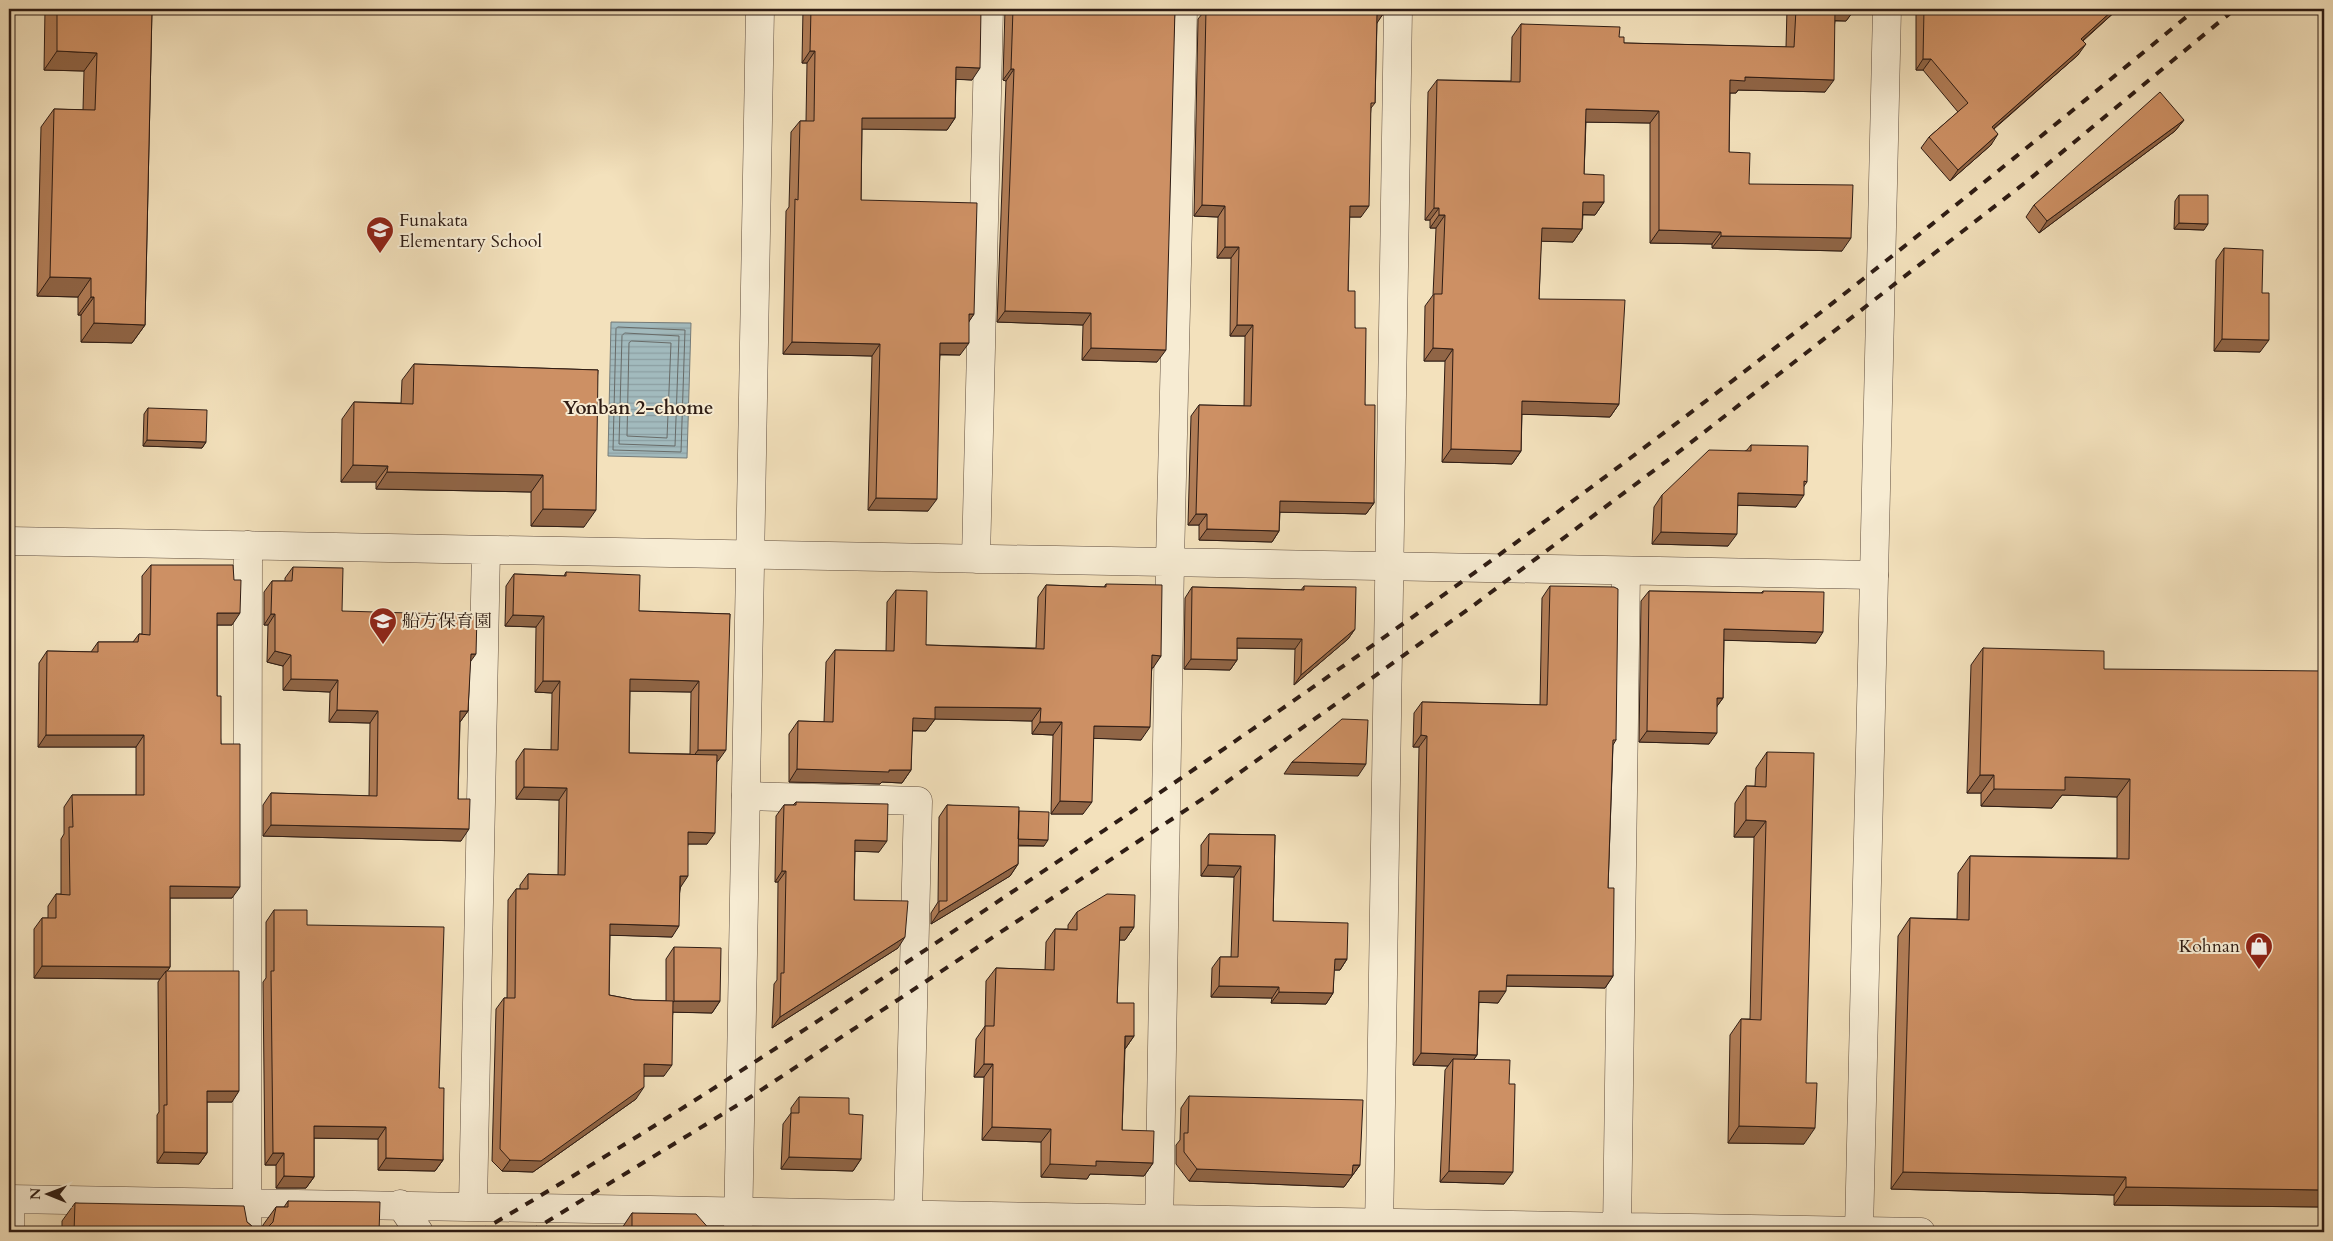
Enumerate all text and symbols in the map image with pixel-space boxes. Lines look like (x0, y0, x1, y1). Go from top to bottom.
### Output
place label: Funakata Elementary School (399, 208, 542, 254)
school or university icon: Funakata Elementary School (365, 215, 395, 254)
district label: Yonban 2-chome (563, 395, 713, 421)
school or university icon: 船方保育園 (368, 606, 398, 645)
place label: 船方保育園 (402, 609, 492, 634)
shop icon: Kohnan (2244, 931, 2274, 970)
place label: Kohnan (2179, 934, 2241, 959)
north arrow (22, 1168, 72, 1218)
text: N (26, 1188, 45, 1200)

